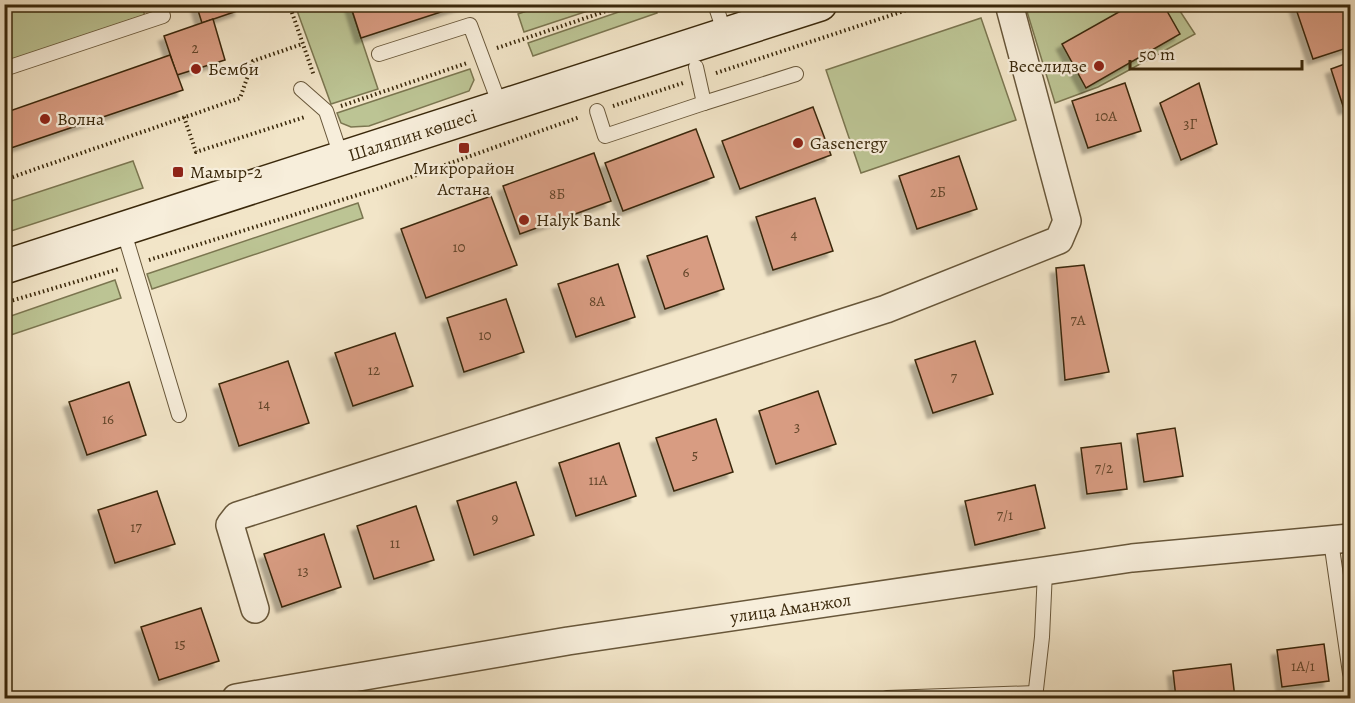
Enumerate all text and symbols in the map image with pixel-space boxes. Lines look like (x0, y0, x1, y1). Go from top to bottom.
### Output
scale bar (1130, 33, 1302, 71)
house number: 2 (191, 38, 199, 58)
text: 50 m (1139, 42, 1175, 66)
place label: Веселидзе (1008, 54, 1087, 78)
place label: Бемби (208, 57, 259, 81)
marker: Веселидзе (1092, 59, 1106, 73)
marker: Бемби (189, 62, 203, 76)
street label: Шаляпин көшесі (345, 103, 480, 167)
house number: 10А (1095, 106, 1117, 126)
place label: Волна (57, 107, 105, 131)
marker: Волна (38, 112, 52, 126)
house number: 3Г (1183, 114, 1197, 134)
place label: Gasenergy (810, 131, 888, 155)
marker: Gasenergy (791, 136, 805, 150)
marker: Микрорайон Астана (457, 141, 471, 155)
place label: Микрорайон Астана (413, 156, 515, 201)
place label: Мамыр-2 (190, 160, 263, 184)
marker: Мамыр-2 (171, 165, 185, 179)
house number: 2Б (930, 182, 946, 202)
house number: 8Б (549, 184, 565, 204)
place label: Halyk Bank (536, 208, 621, 232)
marker: Halyk Bank (517, 213, 531, 227)
house number: 4 (791, 224, 798, 244)
house number: 10 (452, 237, 466, 257)
house number: 6 (683, 262, 690, 282)
house number: 8А (589, 291, 605, 311)
house number: 7А (1070, 310, 1086, 330)
house number: 10 (478, 325, 492, 345)
house number: 12 (368, 360, 380, 380)
house number: 7 (951, 367, 958, 387)
house number: 14 (258, 394, 270, 414)
house number: 16 (102, 409, 114, 429)
house number: 3 (794, 417, 800, 437)
house number: 5 (692, 445, 698, 465)
house number: 7/2 (1095, 458, 1113, 478)
house number: 11А (588, 470, 608, 490)
house number: 7/1 (997, 505, 1013, 525)
house number: 9 (492, 508, 499, 528)
house number: 17 (130, 517, 142, 537)
house number: 11 (390, 533, 400, 553)
house number: 13 (297, 561, 309, 581)
street label: улица Аманжол (728, 587, 853, 629)
house number: 15 (174, 634, 186, 654)
house number: 1А/1 (1291, 656, 1315, 676)

